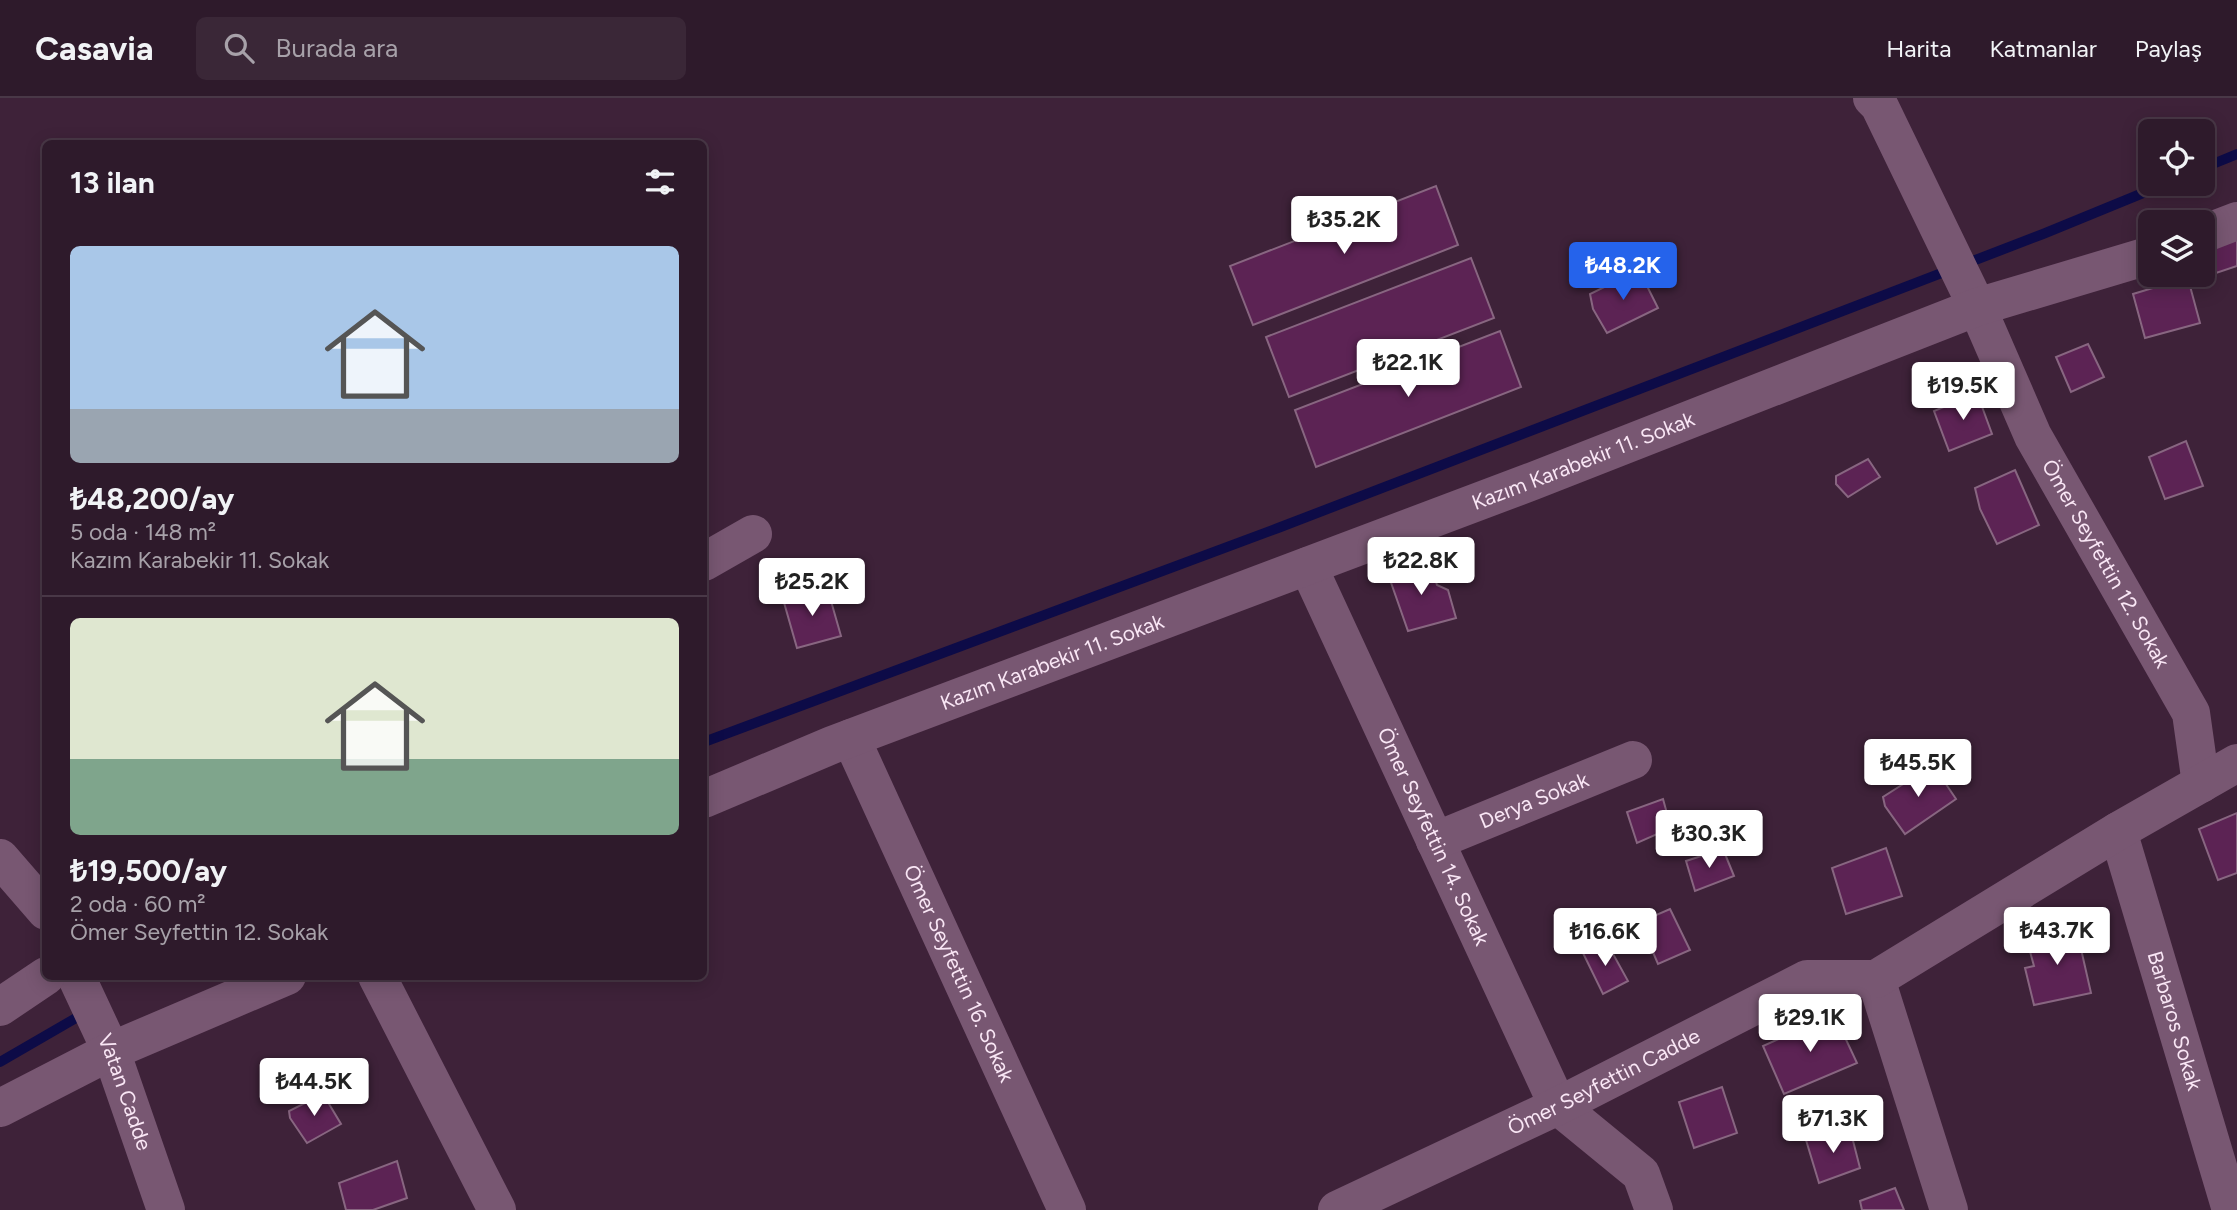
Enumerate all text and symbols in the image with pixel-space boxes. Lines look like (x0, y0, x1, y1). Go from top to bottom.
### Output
search box (196, 17, 686, 80)
text: Casavia (35, 29, 154, 68)
icon: search (220, 29, 258, 67)
text: Burada ara (276, 32, 398, 64)
text: Harita (1886, 34, 1951, 63)
text: Katmanlar (1989, 34, 2097, 63)
text: Paylaş (2135, 34, 2202, 63)
map controls (2138, 119, 2215, 287)
button: locate (2138, 119, 2215, 196)
icon: filters (641, 163, 679, 201)
text: 13 ilan (70, 164, 155, 201)
pin: ₺35.2K (1287, 197, 1401, 256)
text: ₺35.2K (1307, 205, 1381, 233)
button: layers (2138, 210, 2215, 287)
pin: ₺48.2K (1566, 242, 1680, 302)
text: ₺48.2K (1585, 251, 1661, 279)
icon: home (312, 291, 438, 417)
pin: ₺22.1K (1351, 340, 1465, 399)
text: ₺22.1K (1373, 348, 1443, 376)
pin: ₺19.5K (1906, 362, 2020, 422)
text: ₺19.5K (1928, 371, 1998, 399)
street label: Kazım Karabekir 11. Sokak (1468, 406, 1699, 515)
street label: Ömer Seyfettin 12. Sokak (2037, 455, 2176, 673)
text: ₺48,200/ay (70, 480, 234, 517)
text: 5 oda · 148 m² (70, 518, 216, 546)
pin: ₺22.8K (1364, 538, 1478, 597)
text: Kazım Karabekir 11. Sokak (70, 546, 329, 574)
text: ₺22.8K (1384, 546, 1458, 574)
pin: ₺25.2K (755, 559, 869, 618)
text: ₺25.2K (775, 567, 849, 595)
street label: Kazım Karabekir 11. Sokak (937, 608, 1168, 715)
icon: home (312, 663, 438, 789)
street label: Ömer Seyfettin 14. Sokak (1372, 723, 1495, 950)
pin: ₺45.5K (1861, 740, 1975, 799)
text: ₺45.5K (1880, 748, 1956, 776)
street label: Derya Sokak (1476, 766, 1593, 834)
pin: ₺30.3K (1652, 810, 1766, 870)
text: ₺30.3K (1672, 819, 1746, 847)
text: ₺19,500/ay (70, 852, 227, 889)
street label: Ömer Seyfettin 16. Sokak (899, 861, 1020, 1087)
text: 2 oda · 60 m² (70, 890, 206, 918)
pin: ₺16.6K (1548, 908, 1662, 968)
pin: ₺43.7K (2000, 908, 2114, 967)
text: ₺43.7K (2020, 916, 2094, 944)
text: ₺16.6K (1570, 917, 1640, 945)
text: Ömer Seyfettin 12. Sokak (70, 918, 328, 946)
street label: Barbaros Sokak (2143, 948, 2208, 1094)
pin: ₺29.1K (1753, 995, 1867, 1054)
text: ₺29.1K (1775, 1003, 1845, 1031)
street label: Ömer Seyfettin Cadde (1503, 1023, 1704, 1140)
street label: Vatan Cadde (93, 1029, 157, 1153)
pin: ₺44.5K (257, 1058, 371, 1118)
text: ₺44.5K (276, 1067, 352, 1095)
pin: ₺71.3K (1776, 1096, 1890, 1155)
text: ₺71.3K (1798, 1104, 1868, 1132)

